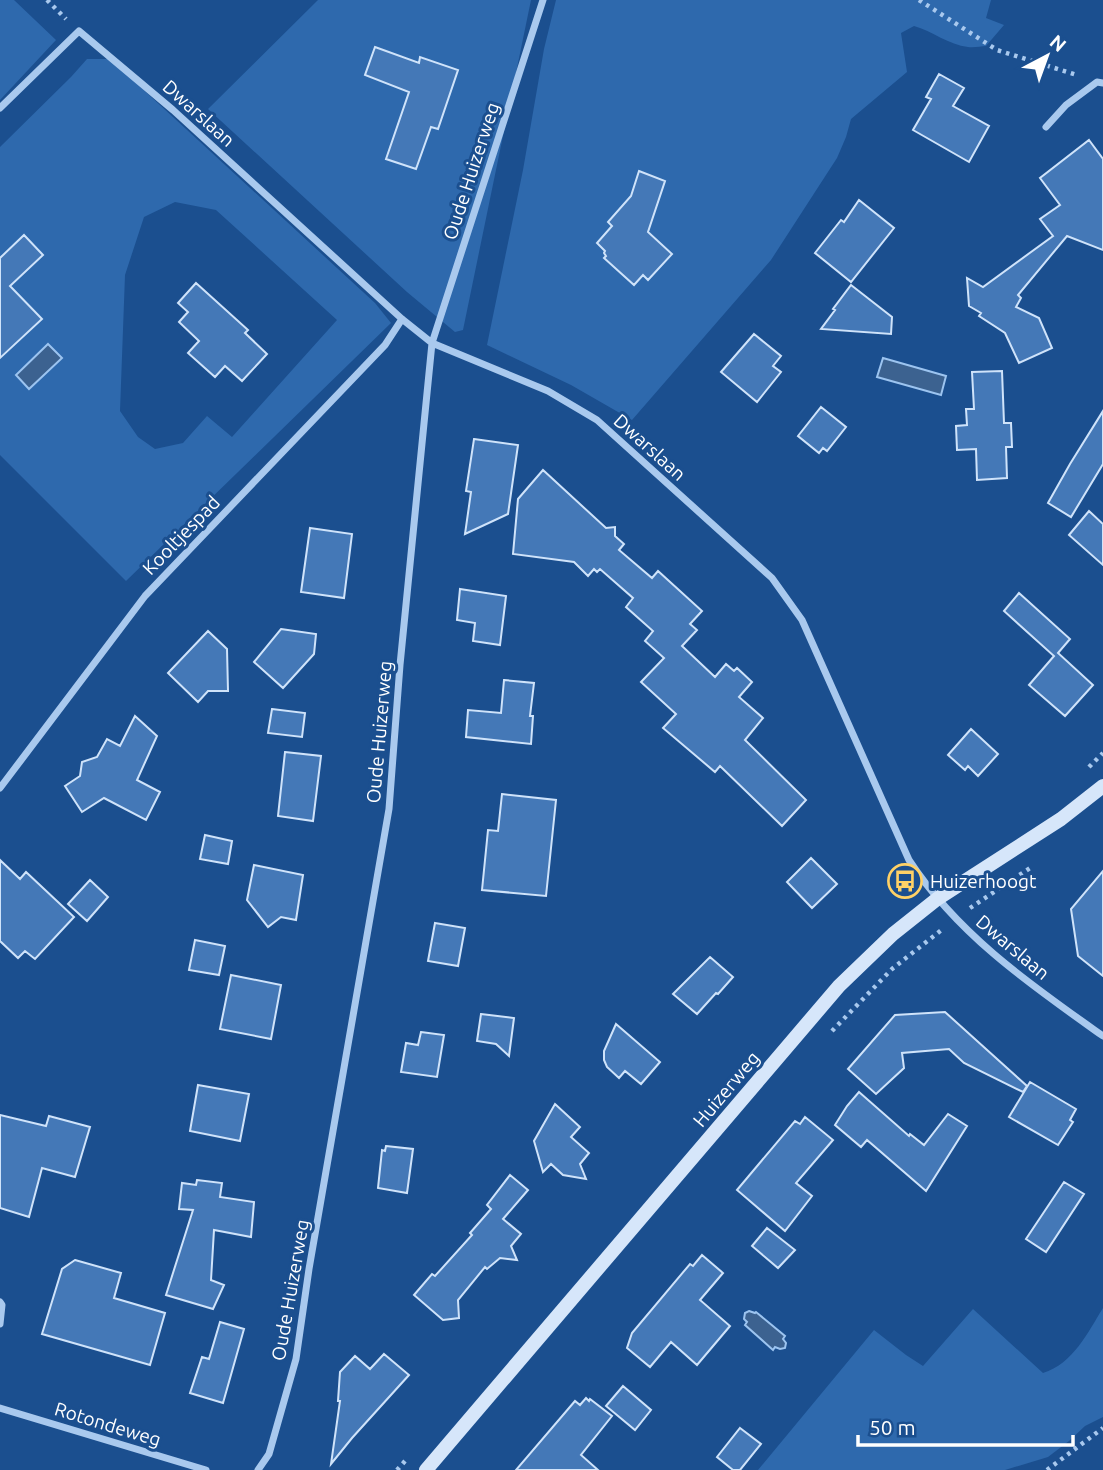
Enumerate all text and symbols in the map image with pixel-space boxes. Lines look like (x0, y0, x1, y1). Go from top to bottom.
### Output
north arrow (1012, 21, 1082, 91)
text: N (1046, 30, 1071, 56)
street label: Dwarslaan (159, 75, 239, 151)
street label: Oude Huizerweg (438, 100, 504, 242)
street label: Dwarslaan (610, 409, 690, 485)
street label: Kooltjespad (138, 491, 224, 579)
street label: Oude Huizerweg (362, 660, 396, 804)
bus stop icon: Huizerhoogt (886, 862, 924, 900)
place label: Huizerhoogt (930, 870, 1037, 892)
street label: Dwarslaan (972, 910, 1054, 984)
street label: Huizerweg (688, 1047, 764, 1131)
street label: Oude Huizerweg (267, 1218, 313, 1362)
street label: Rotondeweg (52, 1397, 164, 1451)
scale bar (858, 1404, 1073, 1448)
text: 50 m (869, 1415, 916, 1439)

